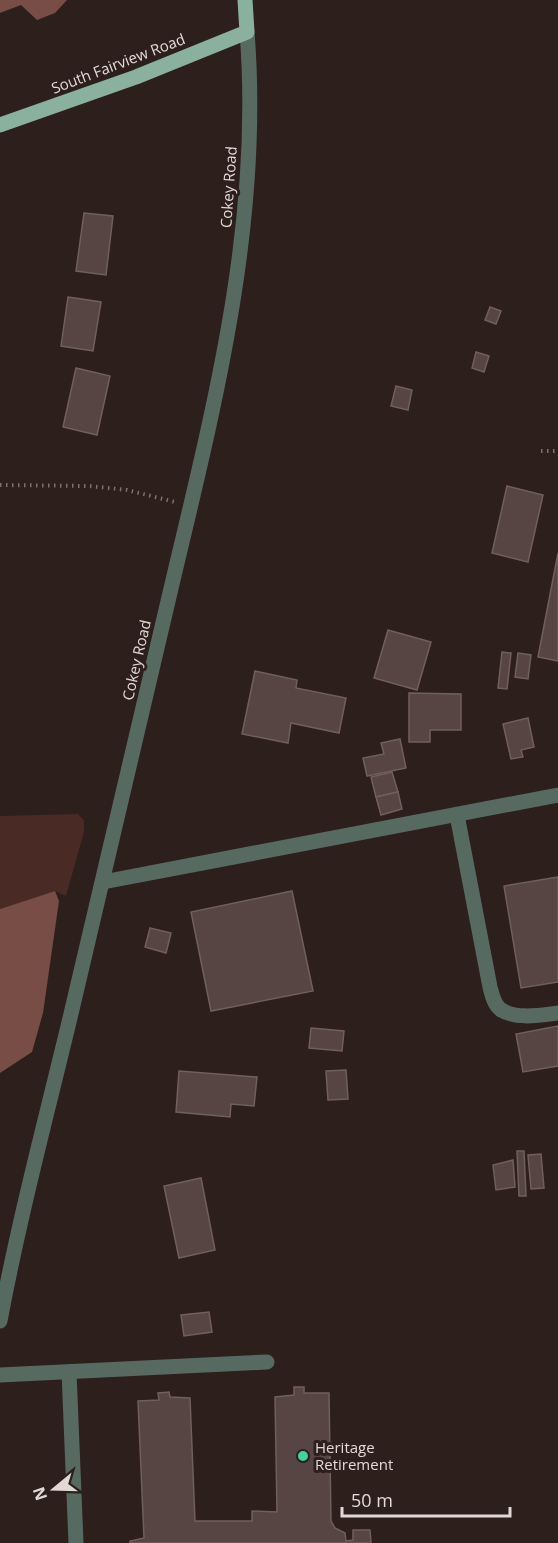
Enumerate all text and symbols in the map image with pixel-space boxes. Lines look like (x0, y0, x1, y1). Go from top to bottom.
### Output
street label: South Fairview Road (48, 28, 188, 98)
street label: Cokey Road (215, 145, 241, 229)
street label: Cokey Road (117, 618, 155, 702)
place label: Heritage Retirement (315, 1437, 393, 1474)
marker: Heritage Retirement (296, 1449, 310, 1463)
north arrow (24, 1459, 84, 1519)
scale bar (342, 1480, 510, 1518)
text: N (27, 1484, 52, 1504)
text: 50 m (351, 1488, 393, 1512)

